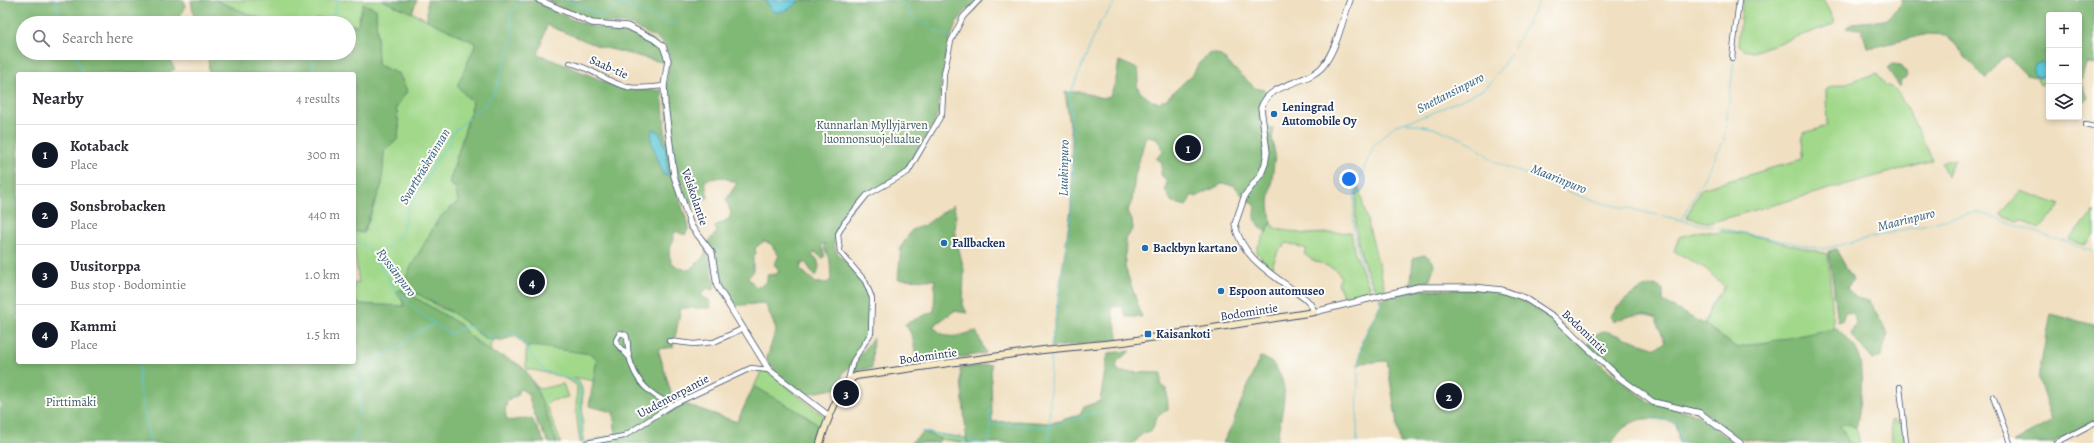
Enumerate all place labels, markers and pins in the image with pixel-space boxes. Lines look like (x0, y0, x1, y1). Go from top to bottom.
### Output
place label: Leningrad Automobile Oy (1281, 99, 1357, 129)
marker: Leningrad Automobile Oy (1269, 109, 1279, 119)
pin: 1 (1175, 133, 1201, 163)
place label: Fallbacken (952, 235, 1006, 251)
marker: Fallbacken (939, 238, 949, 248)
place label: Backbyn kartano (1153, 240, 1238, 256)
marker: Backbyn kartano (1140, 243, 1150, 253)
pin: 4 (519, 267, 545, 297)
place label: Espoon automuseo (1229, 283, 1324, 299)
marker: Espoon automuseo (1216, 286, 1226, 296)
place label: Kaisankoti (1156, 326, 1211, 342)
marker: Kaisankoti (1143, 329, 1153, 339)
pin: 3 (833, 378, 859, 408)
pin: 2 (1436, 381, 1462, 411)

